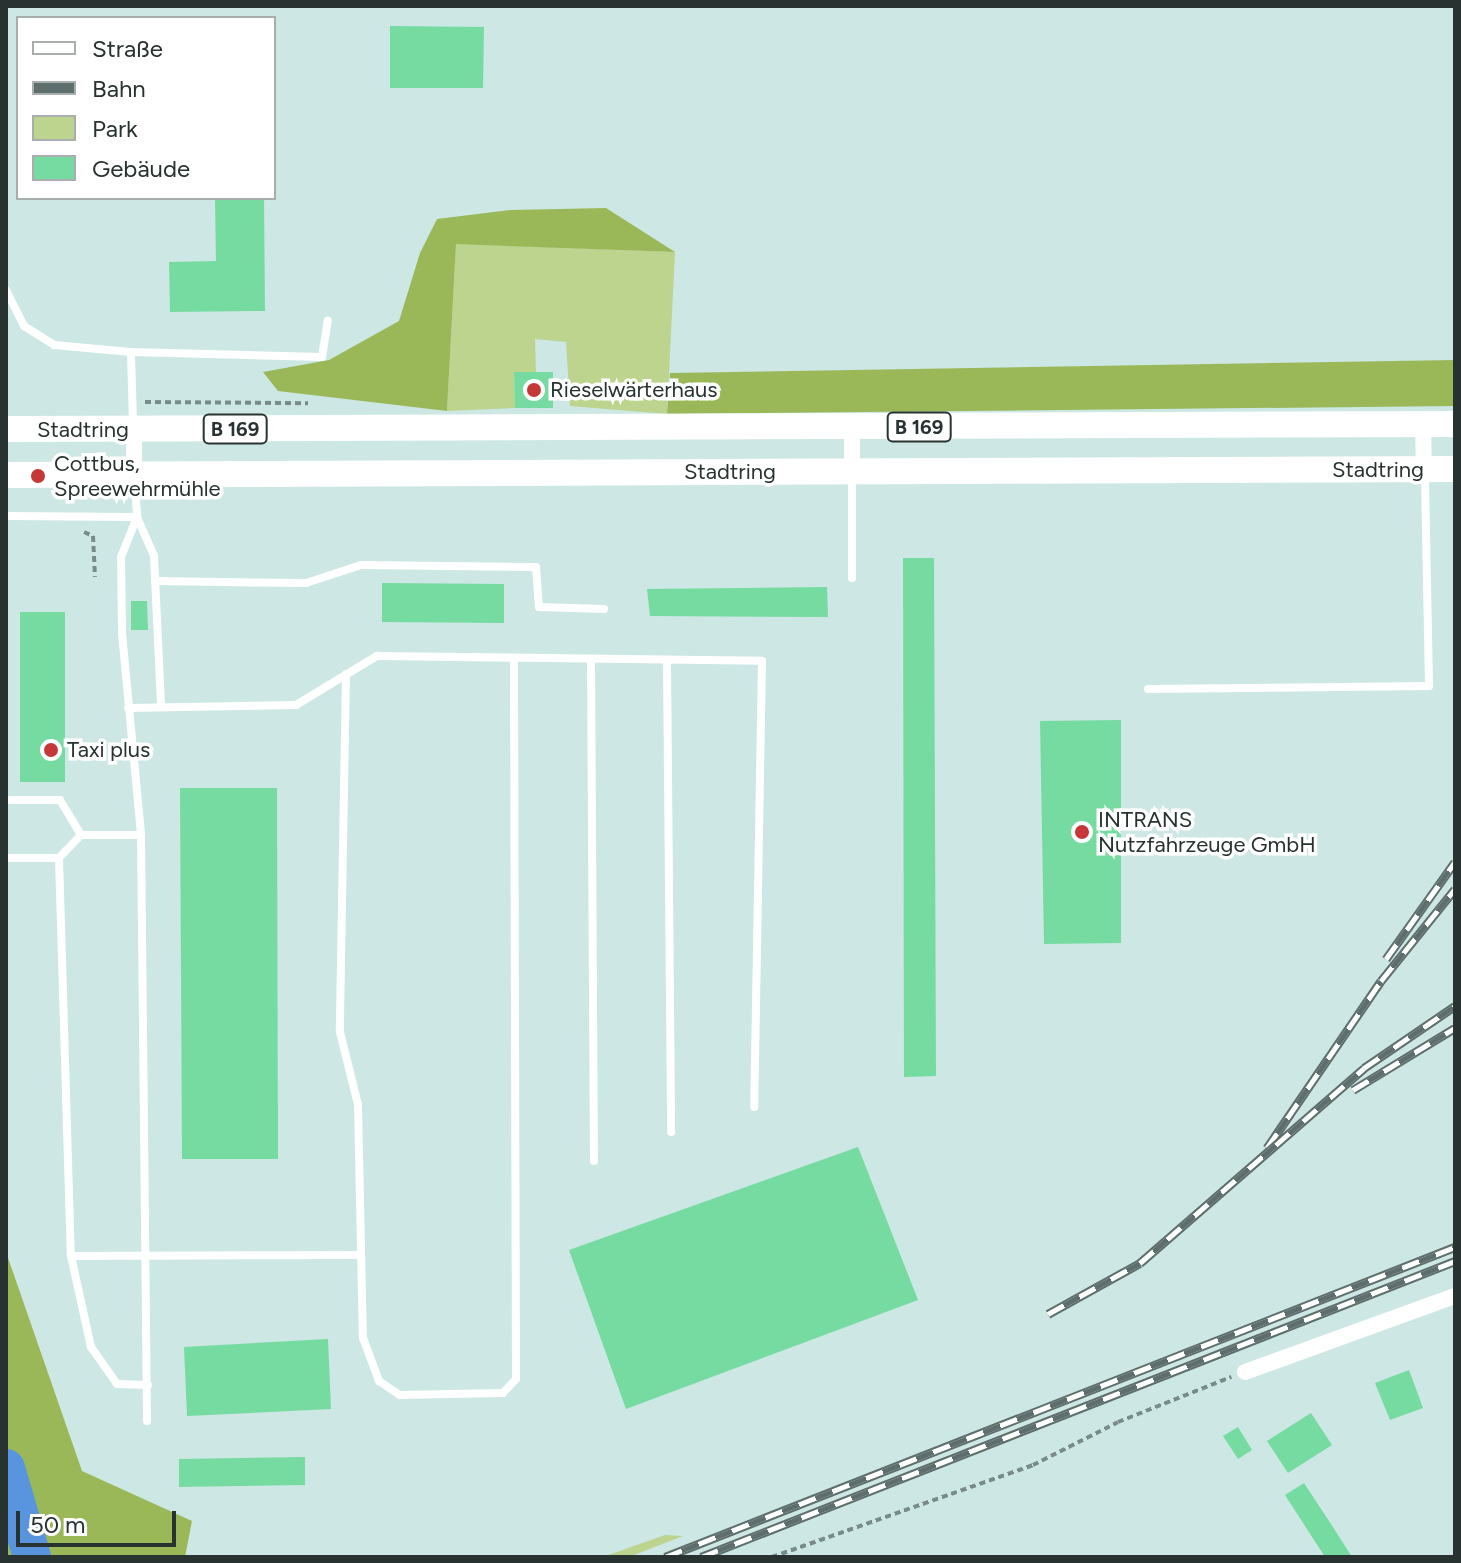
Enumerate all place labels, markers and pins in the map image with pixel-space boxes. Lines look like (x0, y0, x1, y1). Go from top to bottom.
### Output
place label: Rieselwärterhaus (550, 377, 718, 403)
marker: Rieselwärterhaus (525, 381, 543, 399)
place label: Cottbus, Spreewehrmühle (54, 450, 221, 502)
marker: Cottbus, Spreewehrmühle (29, 467, 47, 485)
place label: Taxi plus (67, 737, 150, 763)
marker: Taxi plus (42, 741, 60, 759)
place label: INTRANS Nutzfahrzeuge GmbH (1098, 806, 1316, 858)
marker: INTRANS Nutzfahrzeuge GmbH (1073, 823, 1091, 841)

